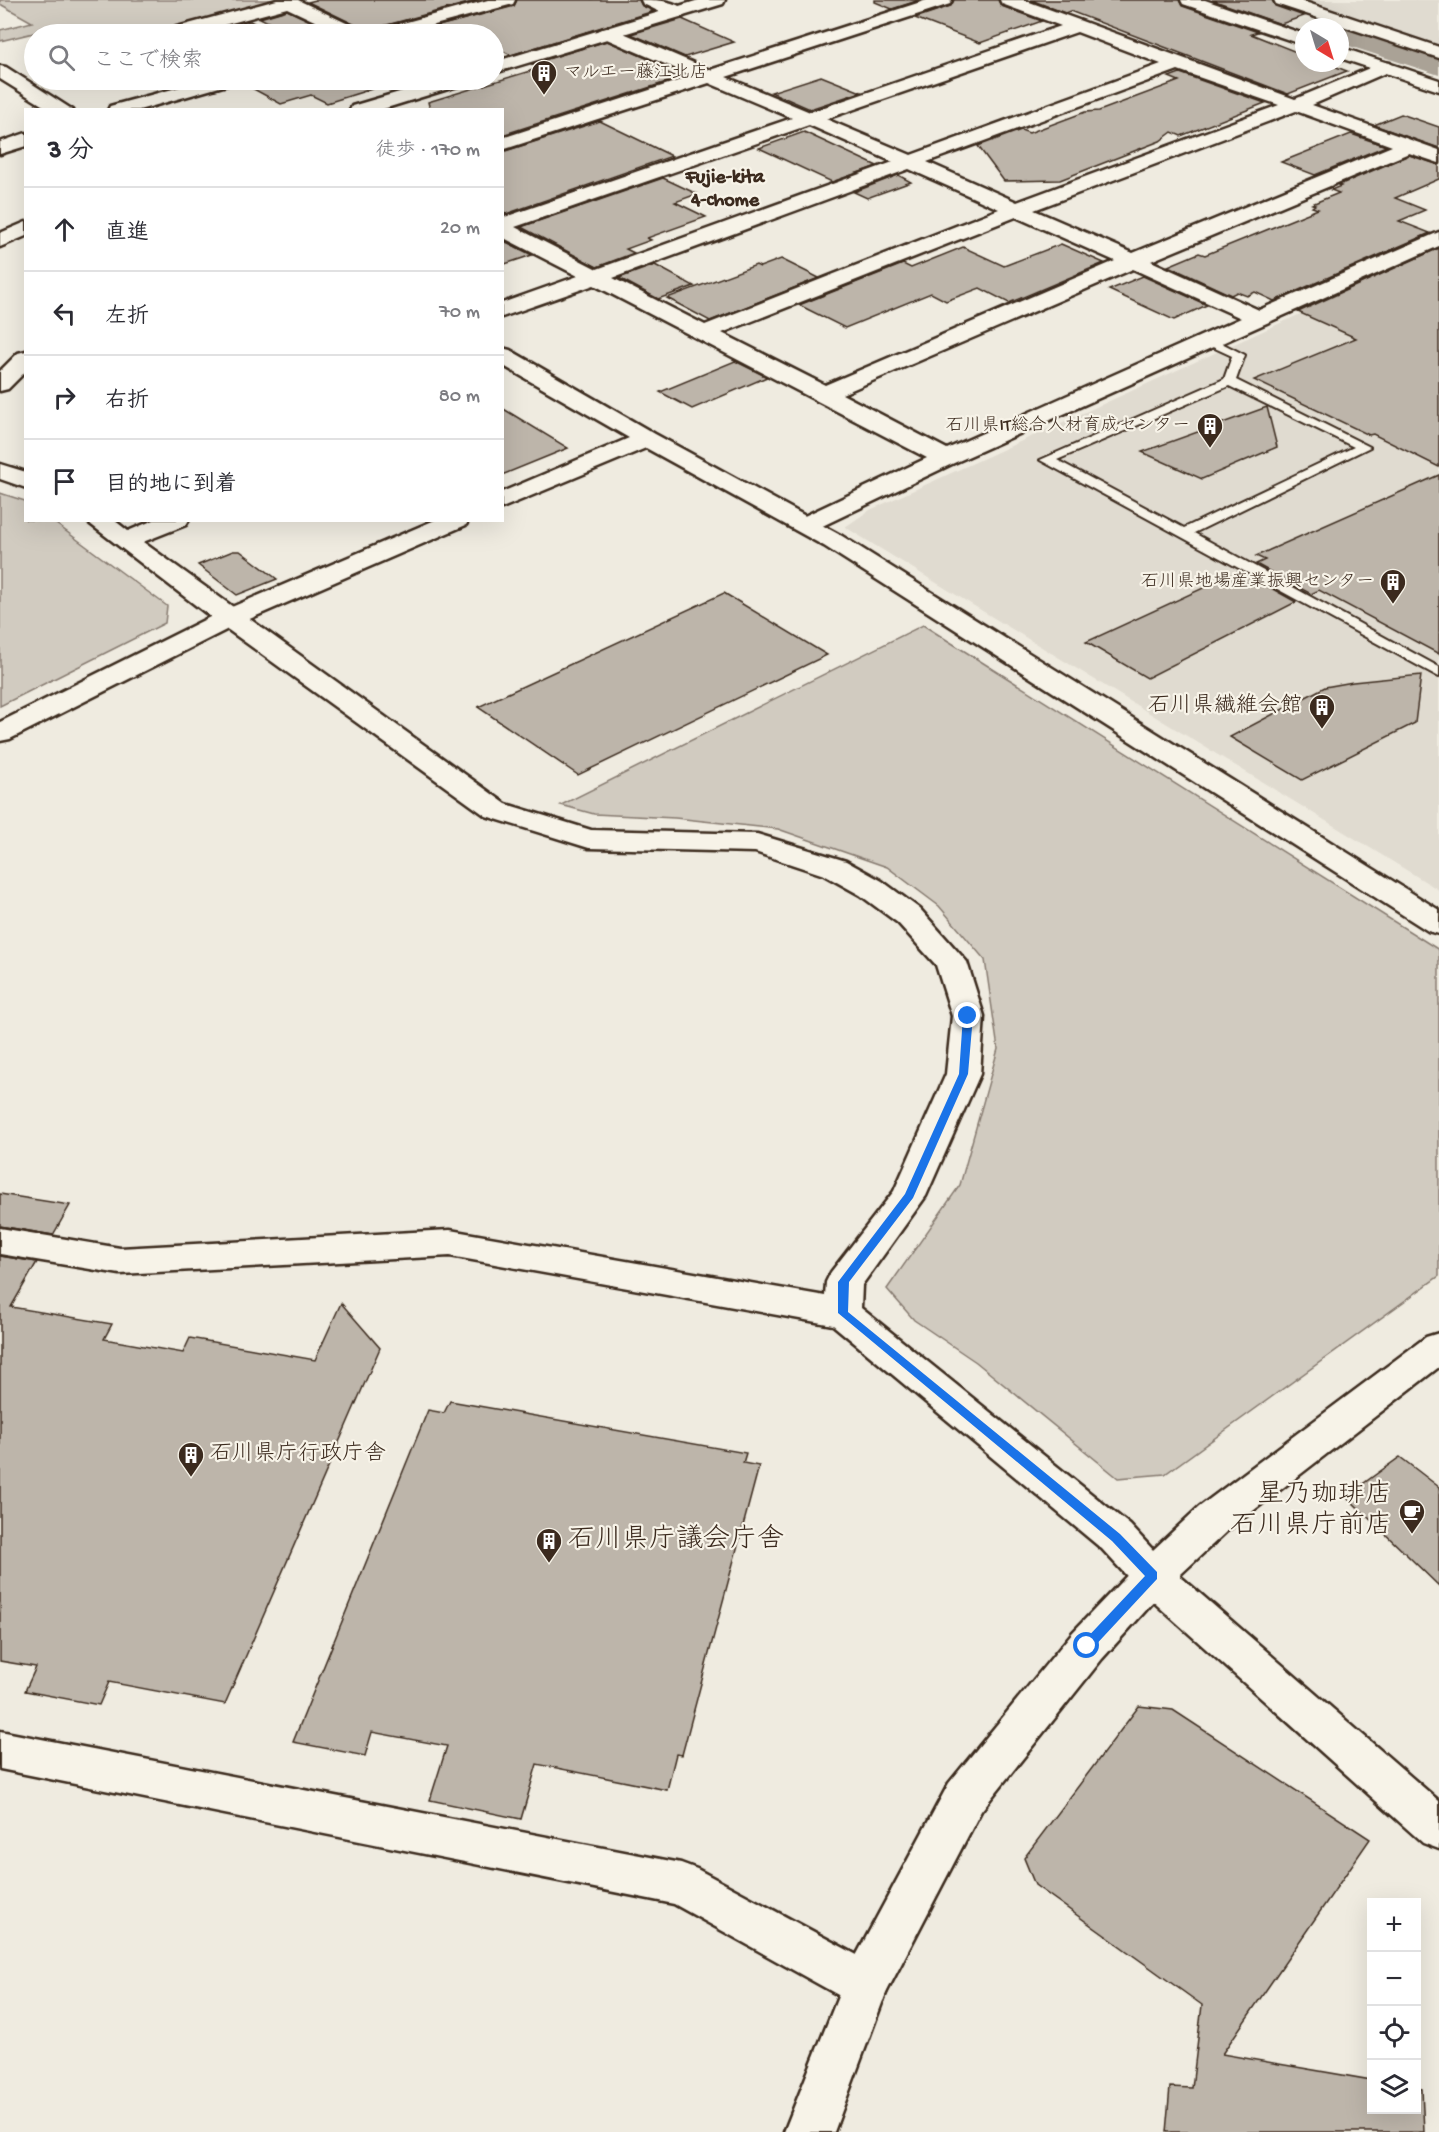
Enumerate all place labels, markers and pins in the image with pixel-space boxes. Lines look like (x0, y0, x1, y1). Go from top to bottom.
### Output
building icon: マルエー藤江北店 (529, 58, 559, 96)
place label: マルエー藤江北店 (564, 62, 708, 84)
building icon: 石川県IT総合人材育成センター (1195, 411, 1225, 449)
place label: 石川県IT総合人材育成センター (945, 415, 1190, 437)
building icon: 石川県地場産業振興センター (1378, 567, 1408, 605)
place label: 石川県地場産業振興センター (1141, 571, 1374, 593)
place label: 石川県繊維会館 (1148, 692, 1302, 720)
building icon: 石川県繊維会館 (1307, 692, 1337, 730)
building icon: 石川県庁行政庁舎 (176, 1440, 206, 1478)
place label: 石川県庁行政庁舎 (210, 1441, 386, 1468)
place label: 星乃珈琲店 石川県庁前店 (1230, 1479, 1392, 1543)
cafe icon: 星乃珈琲店 石川県庁前店 (1397, 1497, 1427, 1535)
place label: 石川県庁議会庁舎 (568, 1523, 784, 1557)
building icon: 石川県庁議会庁舎 (534, 1526, 564, 1564)

